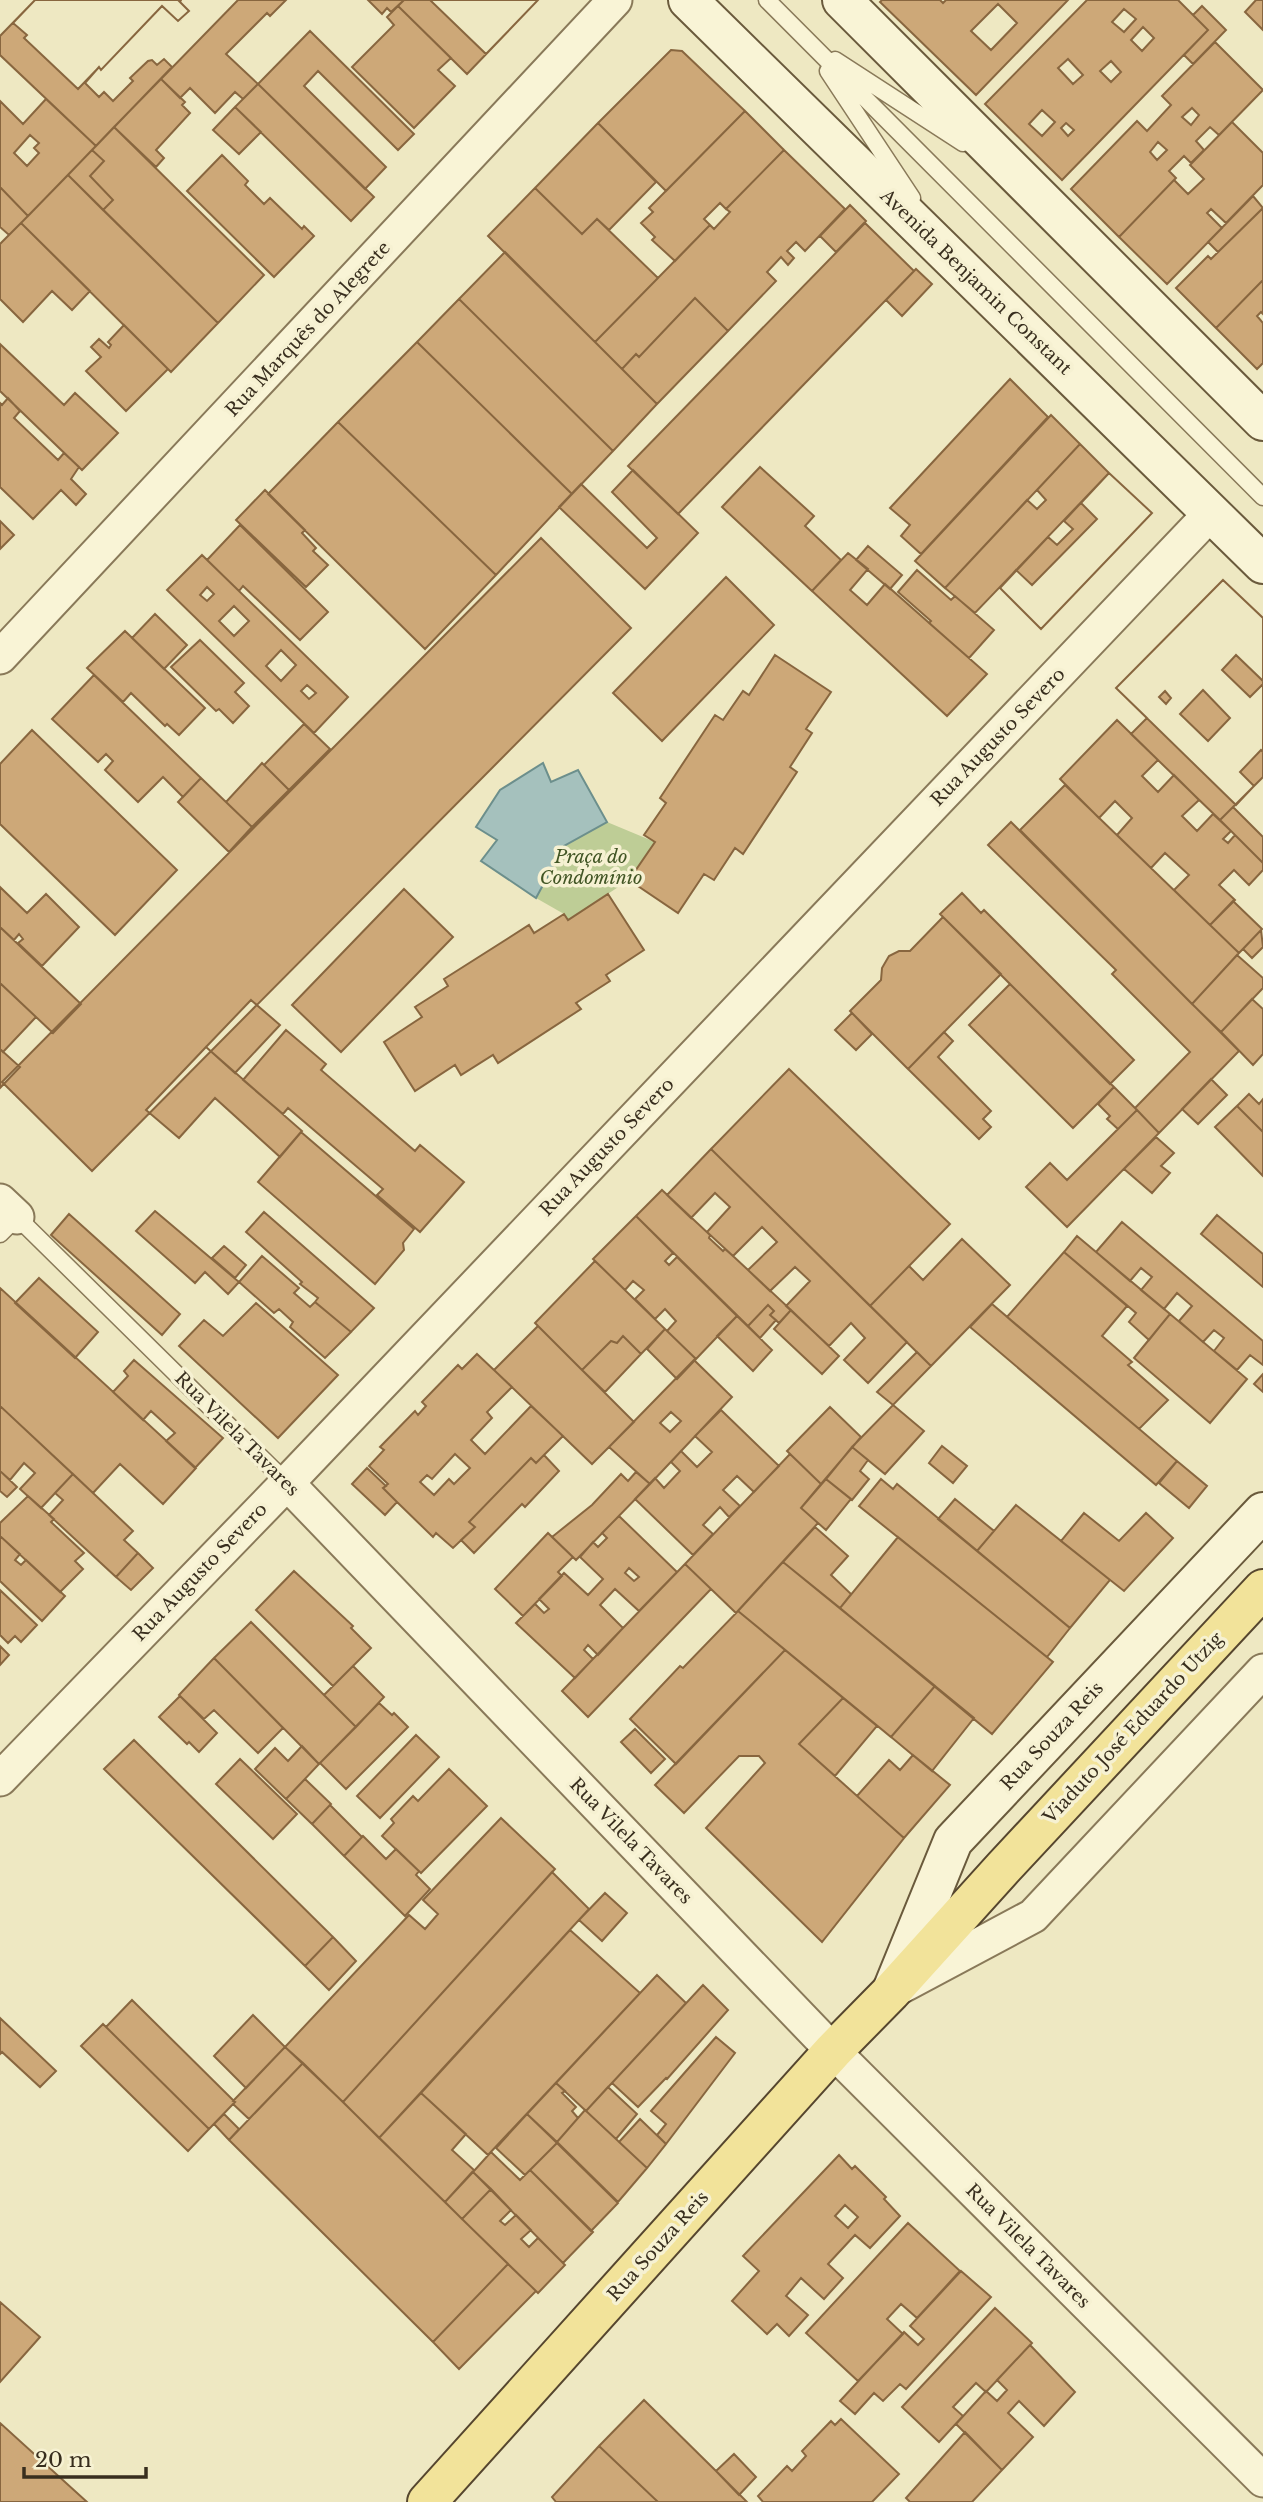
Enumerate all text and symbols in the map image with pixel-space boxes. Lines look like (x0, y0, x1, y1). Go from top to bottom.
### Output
street label: Avenida Benjamin Constant (875, 184, 1076, 379)
street label: Rua Marquês do Alegrete (221, 237, 395, 421)
street label: Rua Augusto Severo (926, 663, 1070, 811)
park label: Praça do Condomínio (540, 846, 642, 889)
street label: Rua Augusto Severo (535, 1073, 679, 1221)
street label: Rua Vilela Tavares (170, 1367, 304, 1501)
street label: Rua Augusto Severo (128, 1498, 272, 1646)
street label: Viaduto José Eduardo Utzig (1038, 1628, 1228, 1829)
street label: Rua Souza Reis (996, 1677, 1108, 1795)
street label: Rua Vilela Tavares (565, 1773, 697, 1909)
street label: Rua Vilela Tavares (961, 2179, 1095, 2313)
street label: Rua Souza Reis (603, 2187, 713, 2305)
scale bar (24, 2436, 147, 2480)
text: 20 m (35, 2447, 92, 2473)

